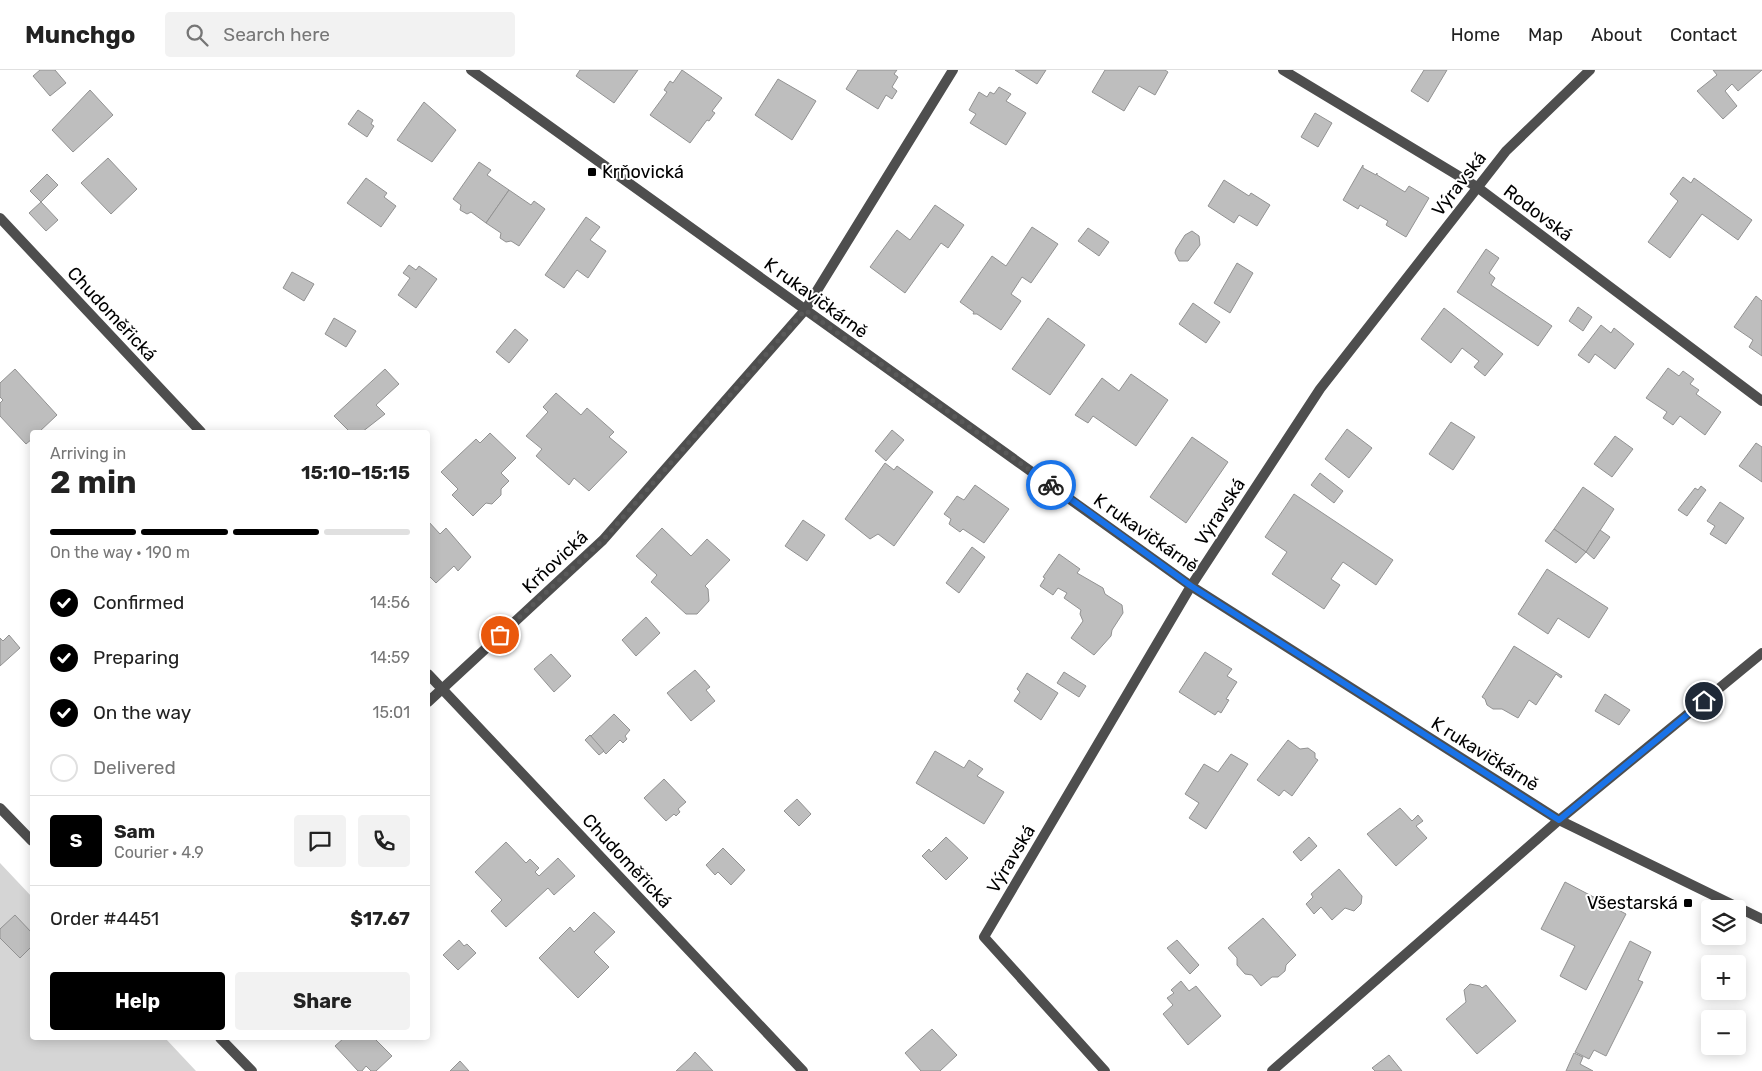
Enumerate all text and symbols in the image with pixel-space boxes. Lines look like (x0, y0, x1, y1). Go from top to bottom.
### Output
search box (165, 12, 515, 57)
text: Munchgo (25, 21, 135, 49)
icon: search (183, 21, 211, 49)
text: Search here (223, 23, 330, 46)
text: Home (1451, 24, 1500, 46)
text: Map (1528, 24, 1563, 46)
text: About (1591, 24, 1642, 46)
text: Contact (1670, 24, 1737, 46)
street label: Výravská (1427, 147, 1491, 221)
place label: Krňovická (602, 161, 684, 183)
marker: Krňovická (586, 166, 598, 178)
street label: Rodovská (1499, 180, 1577, 246)
street label: K rukavičkárně (760, 253, 872, 343)
street label: Chudoměřická (63, 262, 161, 366)
text: Arriving in (50, 444, 126, 463)
courier (1026, 460, 1076, 510)
text: 15:10–15:15 (301, 461, 410, 484)
text: 2 min (50, 463, 137, 501)
icon: bike (1037, 471, 1065, 499)
street label: Výravská (1190, 474, 1250, 550)
street label: K rukavičkárně (1089, 489, 1203, 577)
street label: Krňovická (518, 526, 592, 598)
text: On the way · 190 m (50, 543, 190, 562)
icon: check (50, 589, 78, 617)
text: Confirmed (93, 591, 184, 614)
text: 14:56 (370, 593, 410, 612)
pin (479, 614, 521, 656)
icon: bag (486, 621, 514, 649)
icon: check (50, 644, 78, 672)
text: Preparing (93, 646, 179, 669)
text: 14:59 (370, 648, 410, 667)
pin (1683, 680, 1725, 722)
icon: home (1690, 687, 1718, 715)
icon: check (50, 699, 78, 727)
text: On the way (93, 701, 191, 724)
text: 15:01 (373, 703, 410, 722)
street label: K rukavičkárně (1427, 712, 1543, 796)
text: Delivered (93, 756, 176, 779)
street label: Chudoměřická (578, 809, 676, 913)
button: chat (294, 815, 346, 867)
button: phone (358, 815, 410, 867)
text: Sam (114, 820, 155, 843)
street label: Výravská (982, 821, 1040, 897)
text: S (70, 829, 82, 852)
text: Courier · 4.9 (114, 843, 204, 862)
place label: Všestarská (1587, 892, 1678, 914)
marker: Všestarská (1682, 897, 1694, 909)
map controls (1701, 900, 1746, 1055)
button: layers (1701, 900, 1746, 945)
text: Order #4451 (50, 907, 159, 930)
text: $17.67 (350, 907, 410, 930)
button: + (1701, 955, 1746, 1000)
button: Help (50, 972, 225, 1030)
button: Share (235, 972, 410, 1030)
button: − (1701, 1010, 1746, 1055)

